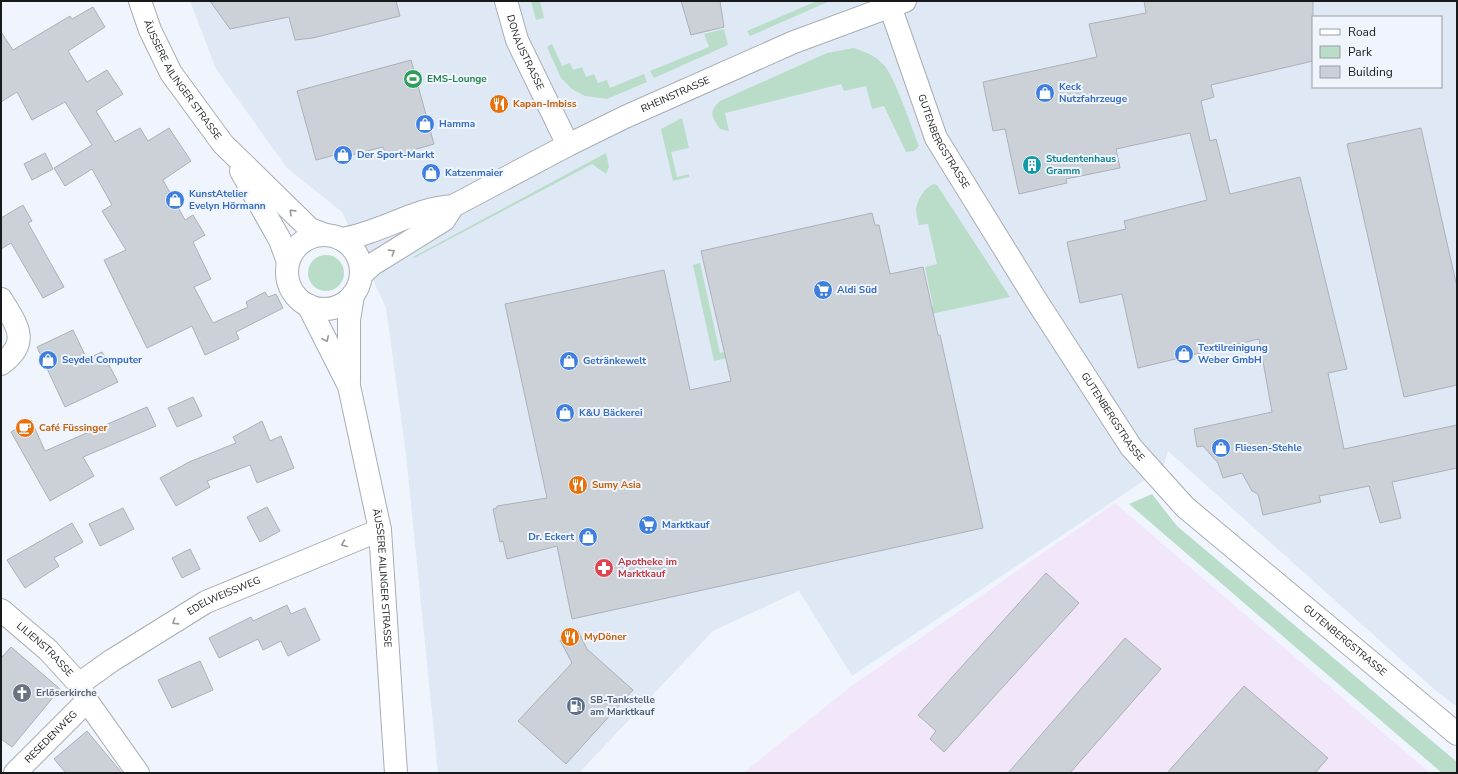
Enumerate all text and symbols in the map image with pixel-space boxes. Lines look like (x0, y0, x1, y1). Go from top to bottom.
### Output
street label: DONAUSTRASSE (503, 13, 547, 93)
legend (1312, 16, 1442, 88)
street label: ÄUSSERE AILINGER STRASSE (140, 18, 225, 143)
text: Road (1348, 24, 1376, 40)
text: Park (1348, 44, 1373, 60)
text: Building (1348, 64, 1393, 80)
sports icon: EMS-Lounge (402, 68, 424, 90)
place label: EMS-Lounge (427, 72, 487, 86)
street label: RHEINSTRASSE (639, 73, 712, 116)
place label: Keck Nutzfahrzeuge (1059, 80, 1128, 106)
shop icon: Keck Nutzfahrzeuge (1034, 82, 1056, 104)
street label: GUTENBERGSTRASSE (914, 92, 973, 191)
restaurant icon: Kapan-Imbiss (488, 93, 510, 115)
place label: Kapan-Imbiss (513, 97, 577, 111)
shop icon: Hamma (414, 113, 436, 135)
place label: Hamma (439, 117, 475, 131)
shop icon: Der Sport-Markt (332, 144, 354, 166)
place label: Der Sport-Markt (357, 148, 434, 162)
place label: Studentenhaus Gramm (1046, 152, 1116, 178)
building icon: Studentenhaus Gramm (1021, 154, 1043, 176)
shop icon: Katzenmaier (420, 162, 442, 184)
place label: Katzenmaier (445, 166, 503, 180)
place label: KunstAtelier Evelyn Hörmann (189, 187, 266, 213)
shop icon: KunstAtelier Evelyn Hörmann (164, 189, 186, 211)
one-way arrow (289, 209, 297, 217)
one-way arrow (388, 249, 395, 256)
supermarket icon: Aldi Süd (812, 279, 834, 301)
place label: Aldi Süd (837, 283, 877, 297)
one-way arrow (321, 335, 329, 343)
place label: Textilreinigung Weber GmbH (1198, 341, 1268, 367)
shop icon: Textilreinigung Weber GmbH (1173, 343, 1195, 365)
shop icon: Seydel Computer (37, 349, 59, 371)
shop icon: Getränkewelt (558, 350, 580, 372)
place label: Seydel Computer (62, 353, 142, 367)
place label: Getränkewelt (583, 354, 646, 368)
street label: GUTENBERGSTRASSE (1078, 370, 1148, 464)
shop icon: K&U Bäckerei (554, 402, 576, 424)
place label: K&U Bäckerei (579, 406, 643, 420)
cafe icon: Café Füssinger (14, 417, 36, 439)
place label: Café Füssinger (39, 421, 108, 435)
shop icon: Fliesen-Stehle (1210, 437, 1232, 459)
place label: Fliesen-Stehle (1235, 441, 1303, 455)
restaurant icon: Sumy Asia (567, 474, 589, 496)
place label: Sumy Asia (592, 478, 641, 492)
street label: ÄUSSERE AILINGER STRASSE (369, 507, 395, 648)
supermarket icon: Marktkauf (637, 514, 659, 536)
place label: Marktkauf (662, 518, 710, 532)
shop icon: Dr. Eckert (577, 526, 599, 548)
place label: Dr. Eckert (528, 530, 574, 544)
one-way arrow (340, 539, 348, 547)
place label: Apotheke im Marktkauf (618, 555, 677, 581)
pharmacy icon: Apotheke im Marktkauf (593, 557, 615, 579)
street label: EDELWEISSWEG (185, 573, 263, 619)
street label: GUTENBERGSTRASSE (1300, 602, 1389, 679)
one-way arrow (172, 617, 179, 624)
street label: LILIENSTRASSE (14, 619, 76, 680)
restaurant icon: MyDöner (559, 626, 581, 648)
place label: MyDöner (584, 630, 627, 644)
church icon: Erlöserkirche (11, 682, 33, 704)
place label: Erlöserkirche (36, 686, 97, 700)
place label: SB-Tankstelle am Marktkauf (590, 693, 655, 719)
fuel station icon: SB-Tankstelle am Marktkauf (565, 695, 587, 717)
street label: RESEDENWEG (22, 708, 80, 766)

